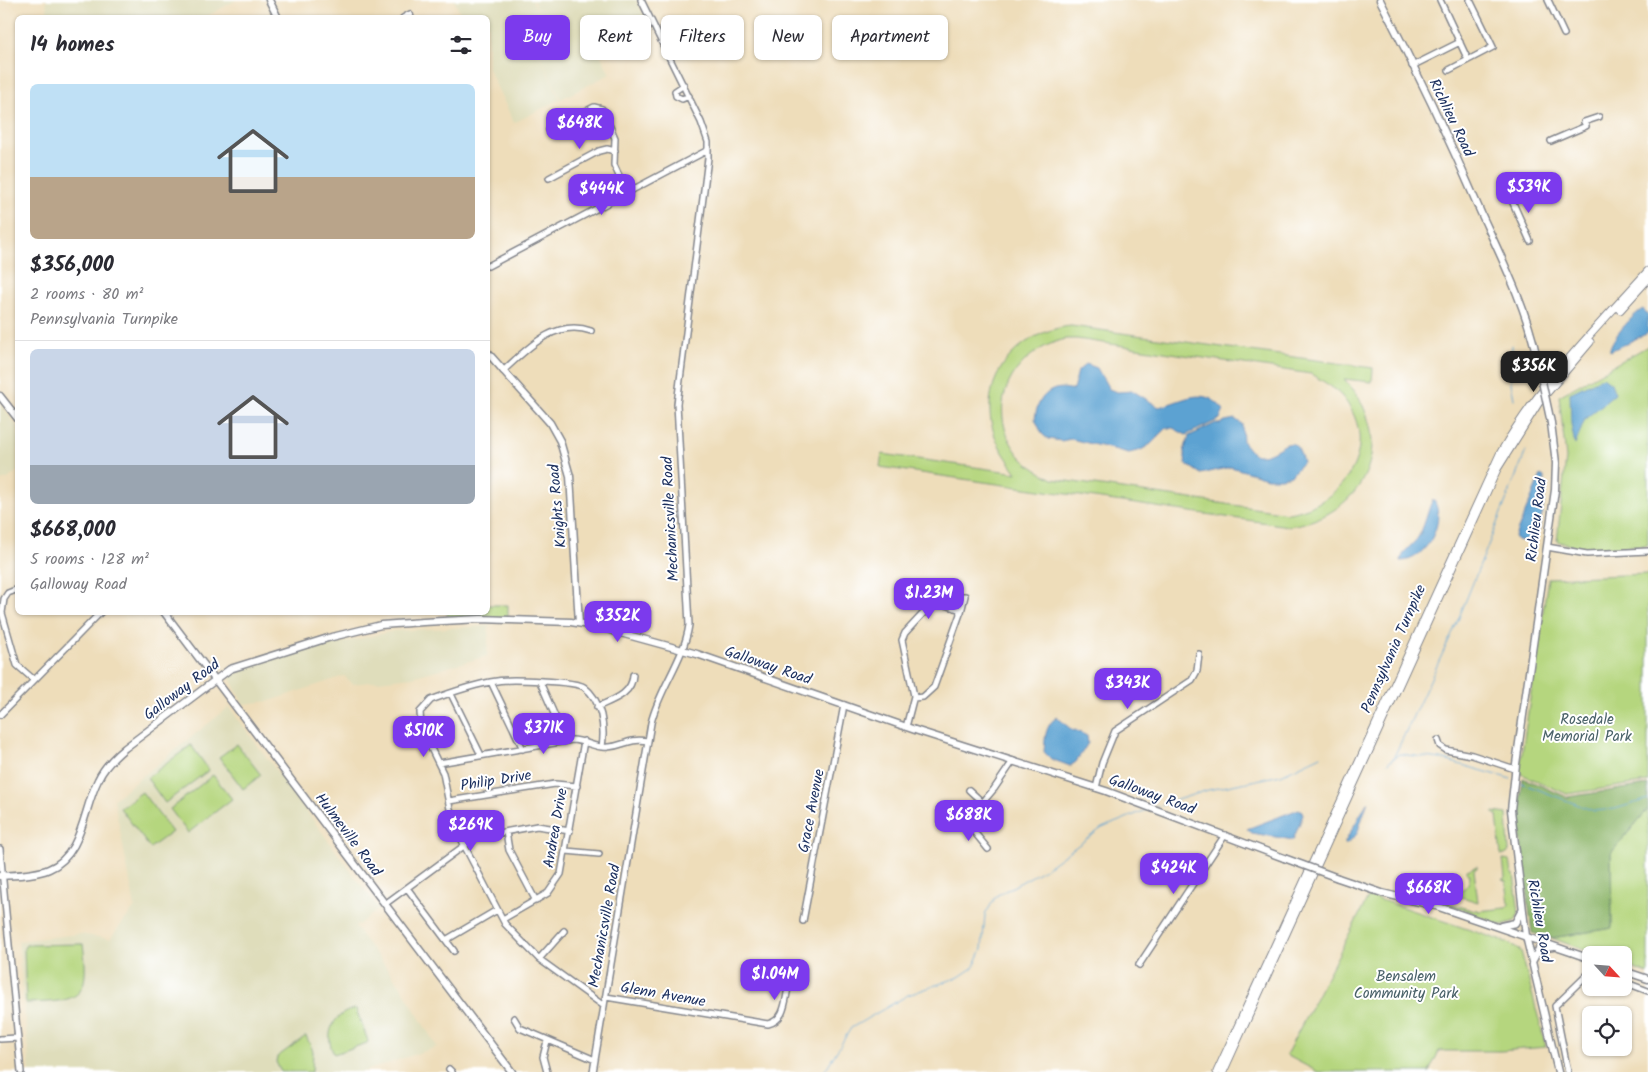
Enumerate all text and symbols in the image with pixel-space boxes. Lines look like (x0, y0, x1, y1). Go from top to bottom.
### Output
chip: Buy (505, 15, 570, 60)
chip: Rent (580, 15, 651, 60)
chip: Filters (661, 15, 744, 60)
chip: New (754, 15, 822, 60)
chip: Apartment (832, 15, 948, 60)
text: 14 homes (30, 29, 115, 62)
icon: filters (447, 31, 475, 59)
street label: Richlieu Road (1422, 75, 1480, 162)
pin: $648K (545, 108, 615, 150)
text: $648K (557, 111, 603, 136)
icon: home (208, 116, 298, 206)
pin: $539K (1494, 172, 1564, 214)
pin: $444K (567, 174, 637, 216)
text: $539K (1507, 175, 1551, 200)
text: $444K (579, 177, 625, 202)
text: $356,000 (30, 249, 114, 282)
text: 2 rooms · 80 m² (30, 282, 143, 307)
text: Pennsylvania Turnpike (30, 307, 178, 332)
pin: $356K (1499, 350, 1569, 393)
text: $356K (1512, 354, 1556, 379)
icon: home (208, 382, 298, 472)
street label: Mechanicsville Road (656, 455, 686, 582)
street label: Knights Road (542, 463, 574, 549)
street label: Richlieu Road (1520, 476, 1554, 563)
text: $668,000 (30, 514, 115, 547)
text: 5 rooms · 128 m² (30, 547, 149, 572)
text: Galloway Road (30, 572, 127, 597)
pin: $1.23M (888, 578, 970, 620)
text: $1.23M (905, 581, 953, 606)
street label: Pennsylvania Turnpike (1355, 581, 1433, 717)
pin: $352K (583, 600, 653, 643)
text: $352K (595, 604, 641, 629)
street label: Galloway Road (721, 640, 815, 692)
street label: Galloway Road (139, 653, 226, 727)
pin: $343K (1093, 668, 1163, 710)
text: $343K (1105, 671, 1151, 696)
park label: Rosedale Memorial Park (1542, 708, 1633, 749)
pin: $371K (509, 712, 579, 755)
pin: $510K (389, 716, 459, 758)
text: $371K (524, 716, 564, 741)
text: $510K (404, 719, 444, 744)
street label: Philip Drive (459, 764, 533, 798)
street label: Grace Avenue (792, 767, 832, 855)
street label: Galloway Road (1105, 768, 1199, 822)
street label: Andrea Drive (537, 786, 575, 870)
street label: Hulmeville Road (308, 788, 388, 882)
pin: $688K (934, 800, 1004, 842)
text: $688K (946, 803, 992, 828)
pin: $269K (436, 810, 506, 852)
text: $269K (448, 813, 494, 838)
pin: $424K (1139, 852, 1209, 895)
text: $424K (1151, 856, 1197, 881)
street label: Mechanicsville Road (582, 862, 628, 990)
pin: $668K (1394, 872, 1464, 915)
text: $668K (1406, 876, 1452, 901)
street label: Richlieu Road (1520, 877, 1558, 965)
north arrow (1582, 946, 1632, 996)
map controls (1582, 946, 1632, 1056)
pin: $1.04M (734, 958, 816, 1001)
text: $1.04M (751, 962, 799, 987)
park label: Bensalem Community Park (1354, 965, 1459, 1006)
street label: Glenn Avenue (619, 976, 708, 1014)
button: locate (1582, 1006, 1632, 1056)

